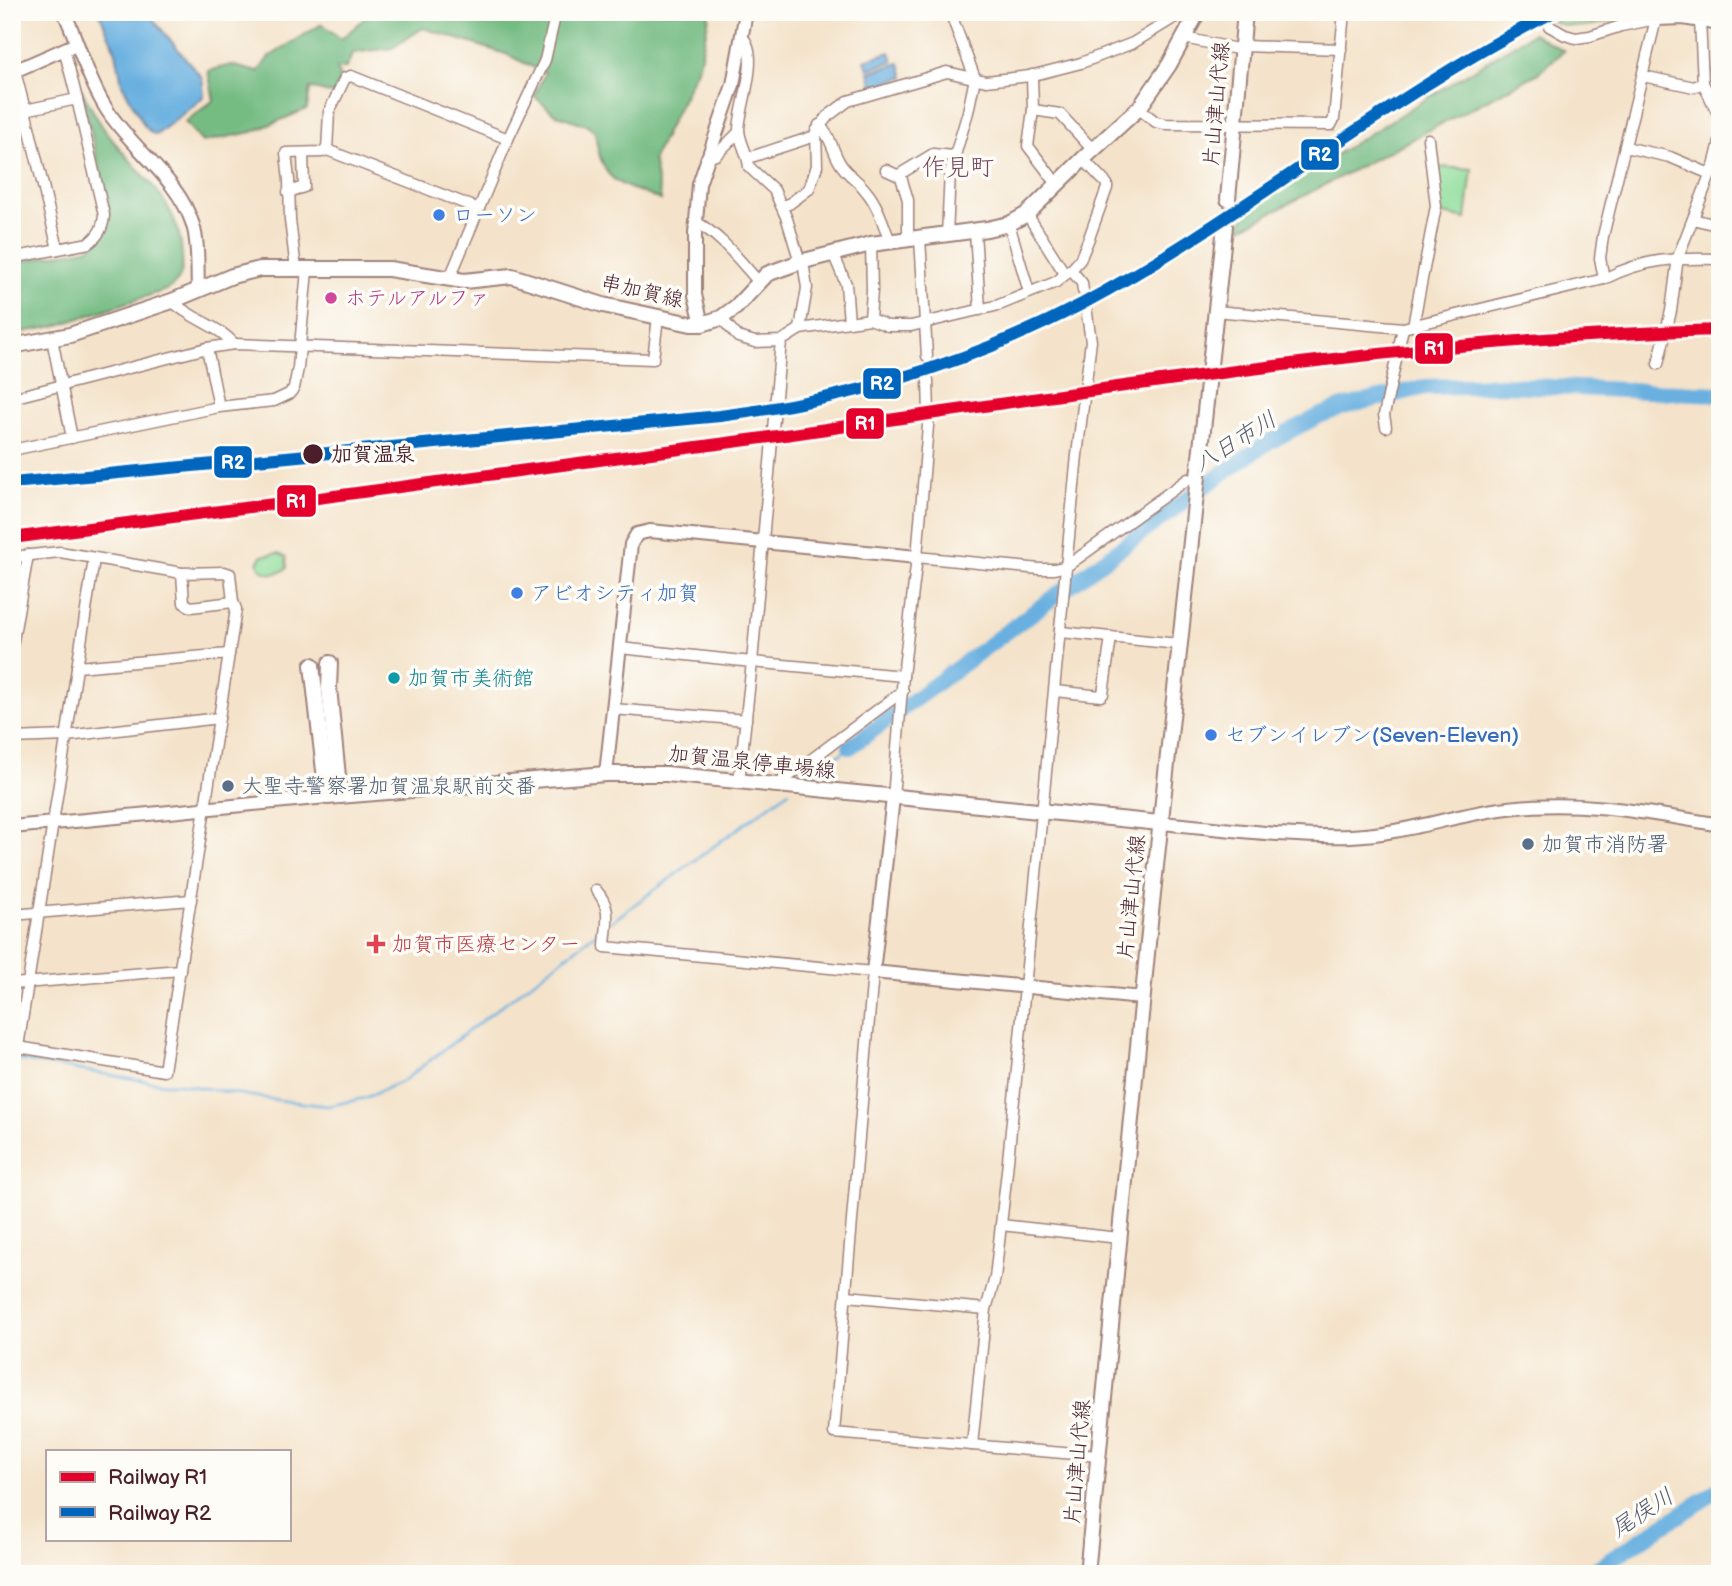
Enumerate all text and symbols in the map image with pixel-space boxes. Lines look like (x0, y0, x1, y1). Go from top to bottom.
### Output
street label: 片山津山代線 (1199, 40, 1234, 168)
line badge: R2 (1300, 138, 1340, 171)
text: R2 (1308, 144, 1333, 167)
district label: 作見町 (922, 153, 994, 182)
place label: ローソン (453, 203, 537, 228)
marker: ローソン (431, 207, 447, 223)
street label: 串加賀線 (598, 270, 686, 313)
place label: ホテルアルファ (345, 286, 490, 311)
marker: ホテルアルファ (323, 290, 339, 306)
line badge: R1 (1414, 332, 1454, 365)
text: R1 (1423, 338, 1445, 361)
line badge: R2 (862, 367, 902, 400)
text: R2 (870, 373, 895, 396)
water label: 八日市川 (1189, 406, 1282, 478)
line badge: R1 (845, 407, 885, 440)
text: R1 (854, 413, 876, 436)
marker: 加賀温泉 (301, 442, 325, 466)
place label: 加賀温泉 (331, 442, 415, 467)
line badge: R2 (213, 445, 253, 479)
text: R2 (221, 452, 246, 475)
line badge: R1 (276, 484, 317, 518)
text: R1 (285, 491, 307, 514)
place label: アビオシティ加賀 (531, 581, 699, 606)
marker: アビオシティ加賀 (509, 585, 525, 601)
place label: 加賀市美術館 (408, 666, 534, 691)
marker: 加賀市美術館 (386, 670, 402, 686)
place label: セブンイレブン(Seven-Eleven) (1225, 723, 1519, 748)
marker: セブンイレブン(Seven-Eleven) (1203, 727, 1219, 743)
street label: 加賀温泉停車場線 (667, 741, 837, 784)
place label: 大聖寺警察署加賀温泉駅前交番 (242, 774, 536, 799)
marker: 大聖寺警察署加賀温泉駅前交番 (220, 778, 236, 794)
place label: 加賀市消防署 (1542, 832, 1668, 857)
street label: 片山津山代線 (1112, 833, 1151, 961)
marker: 加賀市消防署 (1520, 836, 1536, 852)
place label: 加賀市医療センター (392, 932, 580, 957)
marker: 加賀市医療センター (366, 934, 386, 954)
street label: 片山津山代線 (1060, 1398, 1095, 1526)
legend (46, 1450, 290, 1540)
text: Railway R1 (108, 1465, 207, 1490)
water label: 尾俣川 (1606, 1482, 1679, 1543)
text: Railway R2 (108, 1501, 212, 1526)

